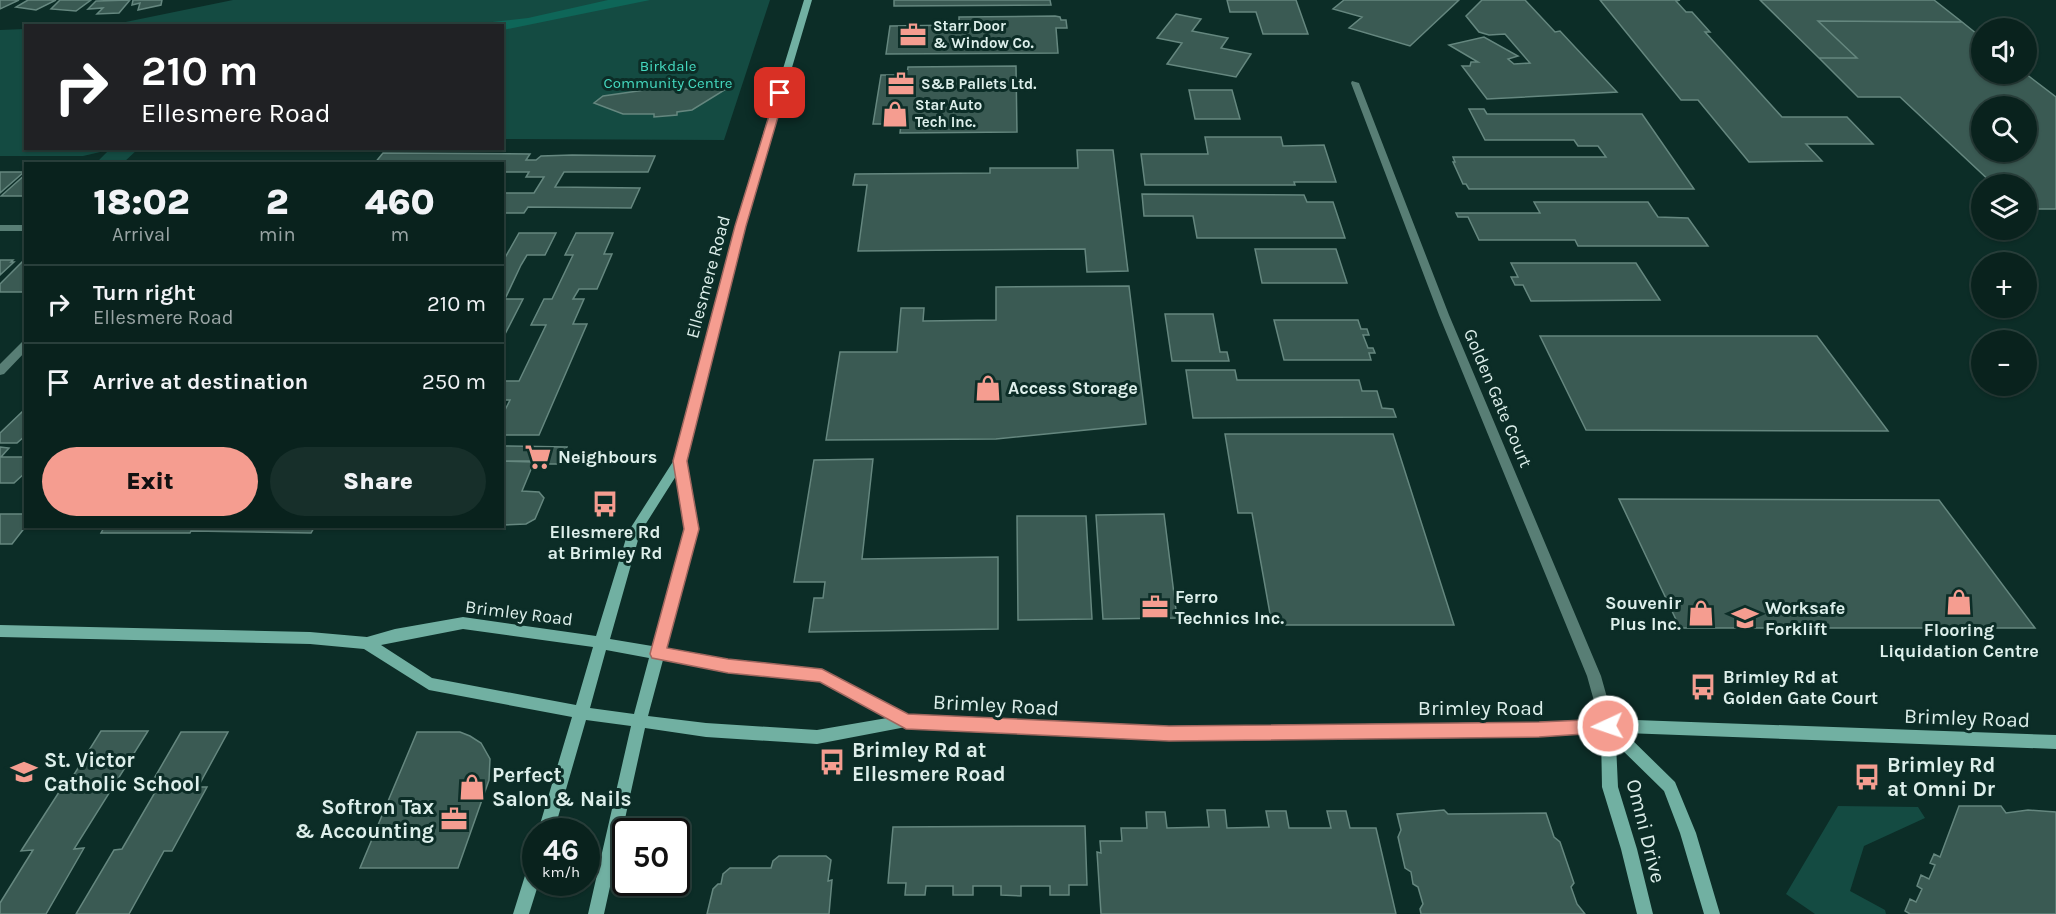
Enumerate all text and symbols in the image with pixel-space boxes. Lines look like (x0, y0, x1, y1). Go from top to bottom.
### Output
place label: Starr Door & Window Co. (933, 17, 1034, 52)
map controls (1971, 18, 2037, 396)
button: sound (1971, 18, 2037, 84)
office icon: Starr Door & Window Co. (898, 20, 928, 50)
text: 210 m (141, 46, 258, 96)
icon: right (42, 48, 120, 126)
park label: Birkdale Community Centre (604, 57, 732, 92)
pin (754, 67, 805, 118)
office icon: S&B Pallets Ltd. (886, 69, 916, 99)
place label: S&B Pallets Ltd. (921, 75, 1037, 93)
icon: arrive (763, 76, 796, 109)
place label: Star Auto Tech Inc. (915, 96, 982, 131)
button: search (1971, 96, 2037, 162)
text: Ellesmere Road (141, 97, 331, 129)
shop icon: Star Auto Tech Inc. (880, 99, 910, 129)
button: layers (1971, 174, 2037, 240)
text: 18:02 (93, 181, 190, 223)
text: 2 (266, 181, 289, 223)
text: 460 (365, 181, 435, 223)
street label: Ellesmere Road (681, 213, 735, 341)
text: Arrival (112, 223, 171, 246)
text: min (259, 223, 296, 246)
text: m (390, 223, 409, 246)
button: + (1971, 252, 2037, 318)
text: Turn right (93, 280, 196, 306)
icon: right (42, 288, 75, 321)
text: 210 m (427, 291, 486, 317)
text: Ellesmere Road (93, 306, 234, 329)
street label: Golden Gate Court (1459, 325, 1537, 471)
button: − (1971, 330, 2037, 396)
icon: arrive (42, 366, 75, 399)
text: Arrive at destination (93, 369, 308, 395)
text: 250 m (422, 369, 486, 395)
shop icon: Access Storage (973, 373, 1003, 403)
place label: Access Storage (1008, 377, 1138, 399)
supermarket icon: Neighbours (523, 442, 553, 472)
place label: Neighbours (558, 446, 657, 468)
button: Exit (42, 447, 258, 516)
button: Share (270, 447, 486, 516)
bus stop icon: Ellesmere Rd at Brimley Rd (590, 489, 620, 519)
place label: Ellesmere Rd at Brimley Rd (547, 521, 663, 564)
place label: Ferro Technics Inc. (1175, 586, 1284, 629)
shop icon: Flooring Liquidation Centre (1944, 587, 1974, 617)
office icon: Ferro Technics Inc. (1140, 592, 1170, 622)
place label: Souvenir Plus Inc. (1605, 592, 1681, 635)
street label: Brimley Road (464, 595, 574, 631)
place label: Worksafe Forklift (1765, 597, 1845, 640)
shop icon: Souvenir Plus Inc. (1686, 598, 1716, 628)
school or university icon: Worksafe Forklift (1730, 603, 1760, 633)
place label: Flooring Liquidation Centre (1879, 619, 2039, 662)
place label: Brimley Rd at Golden Gate Court (1723, 666, 1878, 709)
bus stop icon: Brimley Rd at Golden Gate Court (1688, 672, 1718, 702)
street label: Brimley Road (932, 690, 1060, 720)
position arrow (1576, 694, 1640, 758)
street label: Brimley Road (1418, 696, 1544, 720)
street label: Brimley Road (1903, 704, 2031, 732)
place label: Brimley Rd at Ellesmere Road (852, 738, 1006, 786)
bus stop icon: Brimley Rd at Ellesmere Road (817, 747, 847, 777)
place label: St. Victor Catholic School (44, 748, 200, 796)
place label: Brimley Rd at Omni Dr (1887, 753, 1996, 801)
school or university icon: St. Victor Catholic School (9, 757, 39, 787)
bus stop icon: Brimley Rd at Omni Dr (1852, 762, 1882, 792)
place label: Perfect Salon & Nails (492, 763, 632, 811)
shop icon: Perfect Salon & Nails (457, 772, 487, 802)
street label: Omni Drive (1622, 777, 1670, 885)
place label: Softron Tax & Accounting (294, 795, 434, 843)
office icon: Softron Tax & Accounting (439, 804, 469, 834)
speed limit sign: 50 (612, 818, 690, 896)
text: 46 (543, 832, 579, 868)
text: km/h (542, 863, 580, 881)

